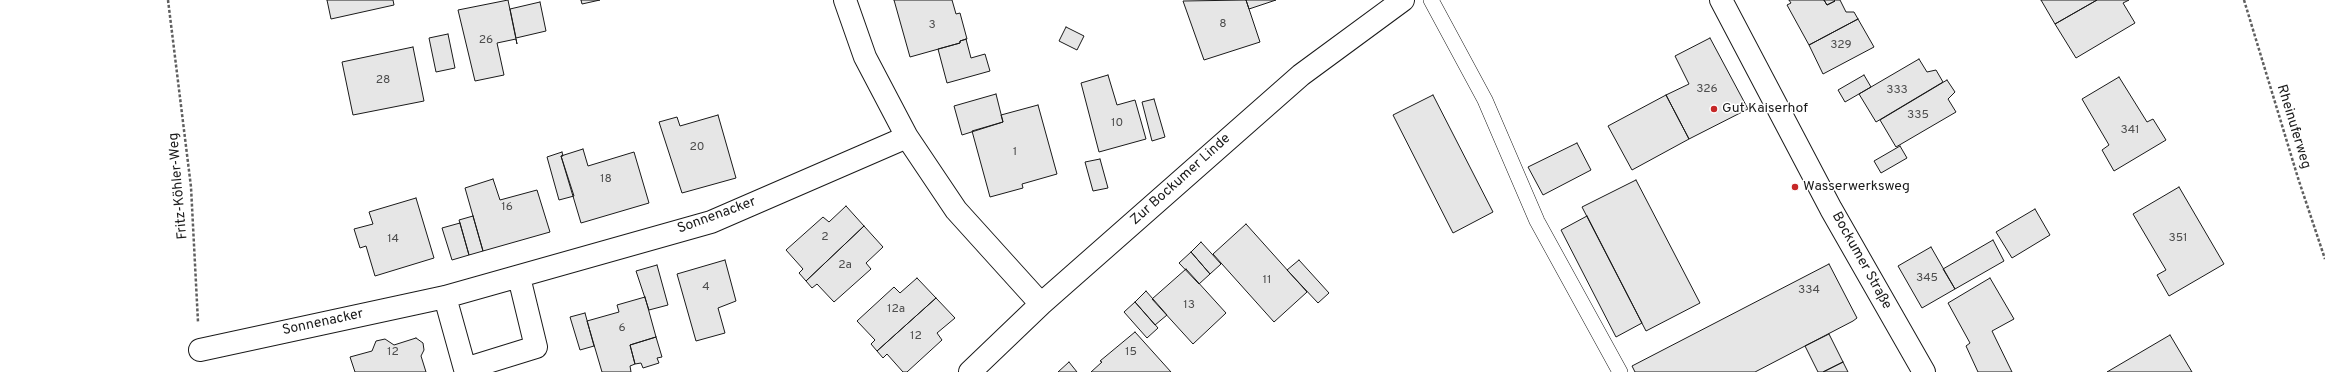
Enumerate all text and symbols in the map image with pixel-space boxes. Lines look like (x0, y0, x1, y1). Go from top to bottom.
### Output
house number: 8 (1219, 18, 1227, 32)
house number: 3 (928, 19, 936, 33)
house number: 26 (479, 34, 493, 48)
house number: 329 (1830, 39, 1852, 53)
house number: 28 (376, 74, 390, 88)
house number: 326 (1696, 83, 1718, 97)
street label: Rheinuferweg (2272, 83, 2314, 171)
house number: 333 (1886, 84, 1908, 98)
place label: Gut Kaiserhof (1722, 101, 1808, 117)
marker: Gut Kaiserhof (1709, 104, 1719, 114)
house number: 335 (1907, 109, 1929, 123)
house number: 10 (1111, 117, 1123, 131)
house number: 341 (2120, 124, 2140, 138)
street label: Zur Bockumer Linde (1128, 131, 1234, 229)
street label: Fritz-Köhler-Weg (166, 132, 192, 240)
house number: 20 (689, 141, 705, 155)
house number: 1 (1013, 146, 1017, 160)
house number: 18 (600, 173, 612, 187)
place label: Wasserwerksweg (1803, 179, 1910, 195)
marker: Wasserwerksweg (1790, 182, 1800, 192)
street label: Sonnenacker (675, 194, 759, 238)
house number: 16 (501, 201, 513, 215)
street label: Bockumer Straße (1827, 209, 1895, 313)
house number: 2 (821, 231, 829, 245)
house number: 351 (2168, 232, 2188, 246)
house number: 14 (387, 233, 399, 247)
house number: 2a (838, 259, 852, 273)
house number: 345 (1916, 272, 1938, 286)
house number: 11 (1263, 274, 1271, 288)
house number: 4 (702, 281, 710, 295)
house number: 334 (1798, 284, 1820, 298)
house number: 13 (1183, 299, 1195, 313)
house number: 12a (887, 303, 905, 317)
street label: Sonnenacker (281, 306, 365, 340)
house number: 6 (618, 322, 626, 336)
house number: 12 (910, 330, 922, 344)
house number: 12 (387, 346, 399, 360)
house number: 15 (1125, 346, 1137, 360)

